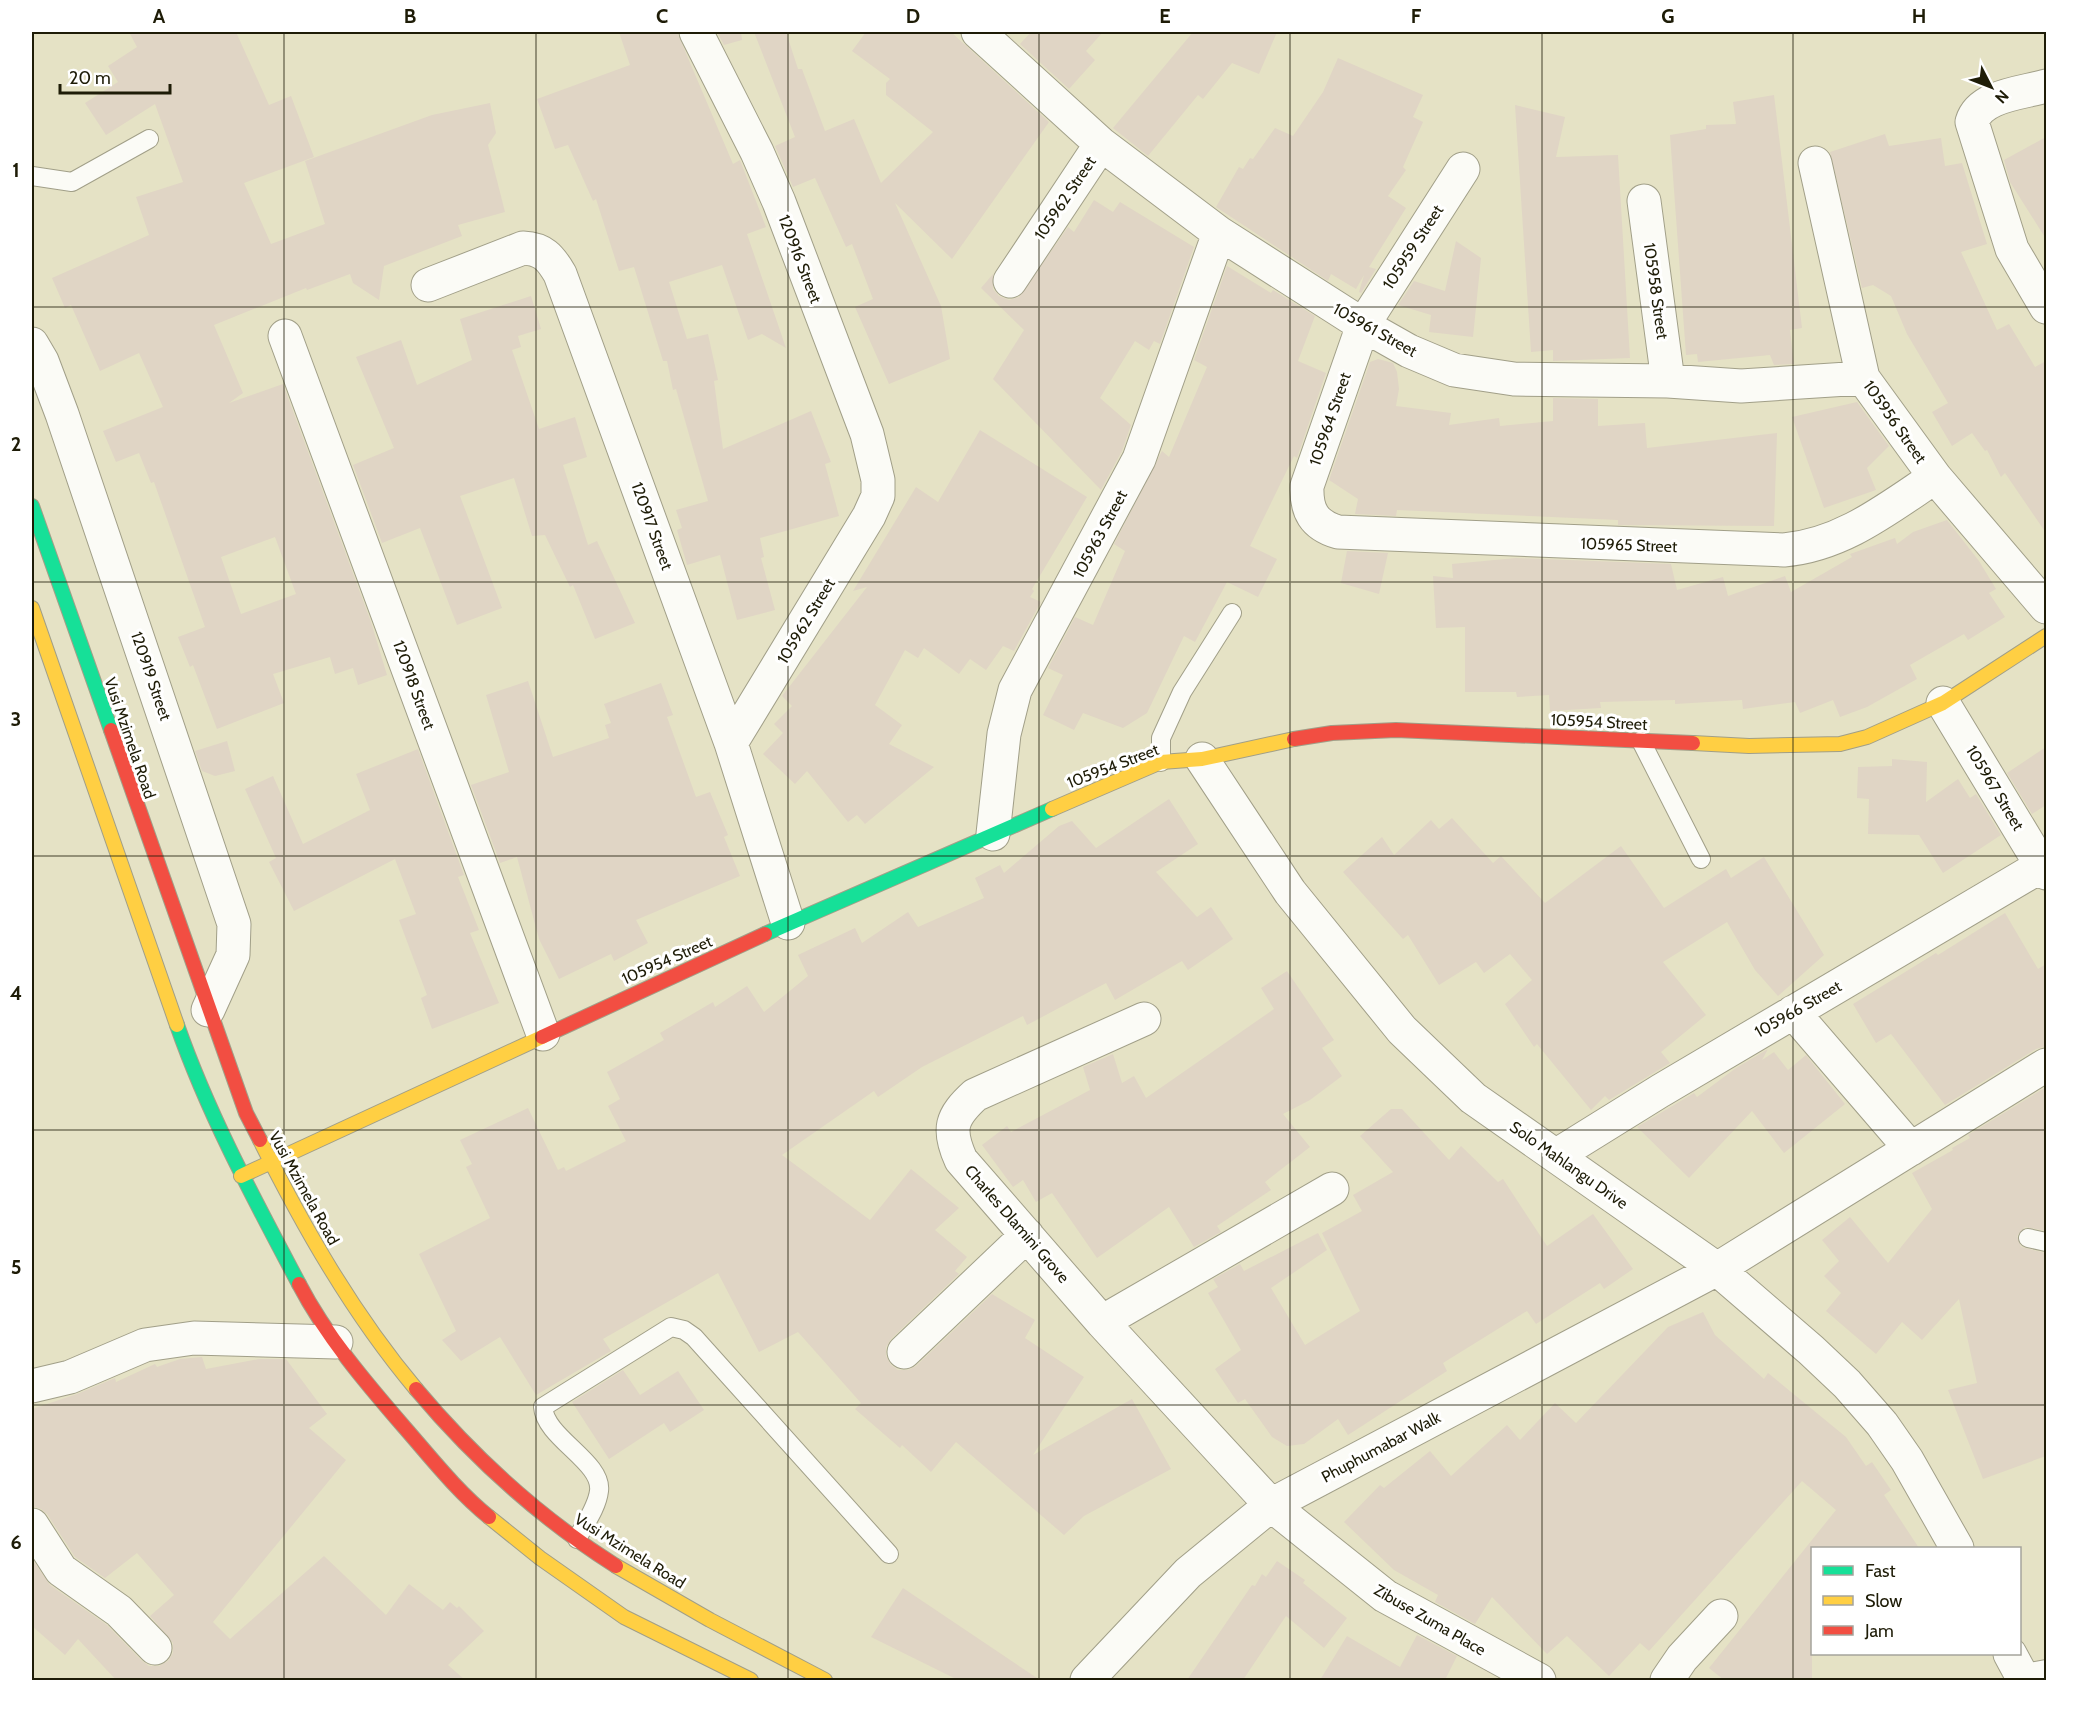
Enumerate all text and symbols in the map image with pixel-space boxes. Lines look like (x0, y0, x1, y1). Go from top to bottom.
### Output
text: A (153, 4, 166, 28)
text: B (404, 4, 416, 28)
text: C (656, 4, 668, 28)
text: D (906, 4, 920, 28)
text: E (1159, 4, 1171, 28)
text: F (1411, 4, 1422, 28)
text: G (1661, 4, 1675, 28)
text: H (1912, 4, 1926, 28)
scale bar (60, 57, 170, 95)
north arrow (1961, 57, 2021, 117)
text: 20 m (69, 67, 111, 89)
text: N (1991, 86, 2013, 107)
street label: 105962 Street (1030, 152, 1100, 243)
text: 1 (12, 158, 20, 182)
street label: 105959 Street (1379, 201, 1448, 293)
street label: 120916 Street (774, 212, 826, 306)
street label: 105958 Street (1640, 242, 1672, 341)
street label: 105961 Street (1330, 299, 1421, 361)
street label: 105964 Street (1305, 369, 1355, 468)
street label: 105956 Street (1860, 377, 1931, 468)
text: 2 (11, 432, 21, 456)
street label: 120917 Street (627, 480, 677, 573)
street label: 105963 Street (1069, 486, 1131, 581)
street label: 105965 Street (1580, 534, 1678, 556)
street label: 105962 Street (773, 574, 839, 667)
street label: 120919 Street (127, 629, 175, 724)
street label: 120918 Street (389, 638, 439, 733)
street label: Vusi Mzimela Road (100, 675, 160, 801)
text: 3 (11, 707, 21, 731)
street label: 105954 Street (1550, 710, 1648, 734)
street label: 105954 Street (1064, 740, 1162, 792)
street label: 105967 Street (1962, 742, 2028, 834)
street label: 105954 Street (619, 931, 716, 988)
street label: 105966 Street (1751, 976, 1845, 1041)
text: 4 (10, 981, 22, 1005)
street label: Solo Mahlangu Drive (1506, 1117, 1632, 1213)
street label: Vusi Mzimela Road (265, 1128, 343, 1248)
street label: Charles Dlamini Grove (961, 1161, 1073, 1287)
text: 5 (11, 1255, 21, 1279)
street label: Phuphumabar Walk (1318, 1407, 1445, 1486)
street label: Vusi Mzimela Road (571, 1509, 689, 1593)
text: 6 (10, 1530, 22, 1554)
legend (1811, 1547, 2021, 1655)
text: Fast (1865, 1560, 1896, 1582)
street label: Zibuse Zuma Place (1371, 1580, 1489, 1660)
text: Slow (1865, 1590, 1902, 1612)
text: Jam (1864, 1620, 1894, 1642)

